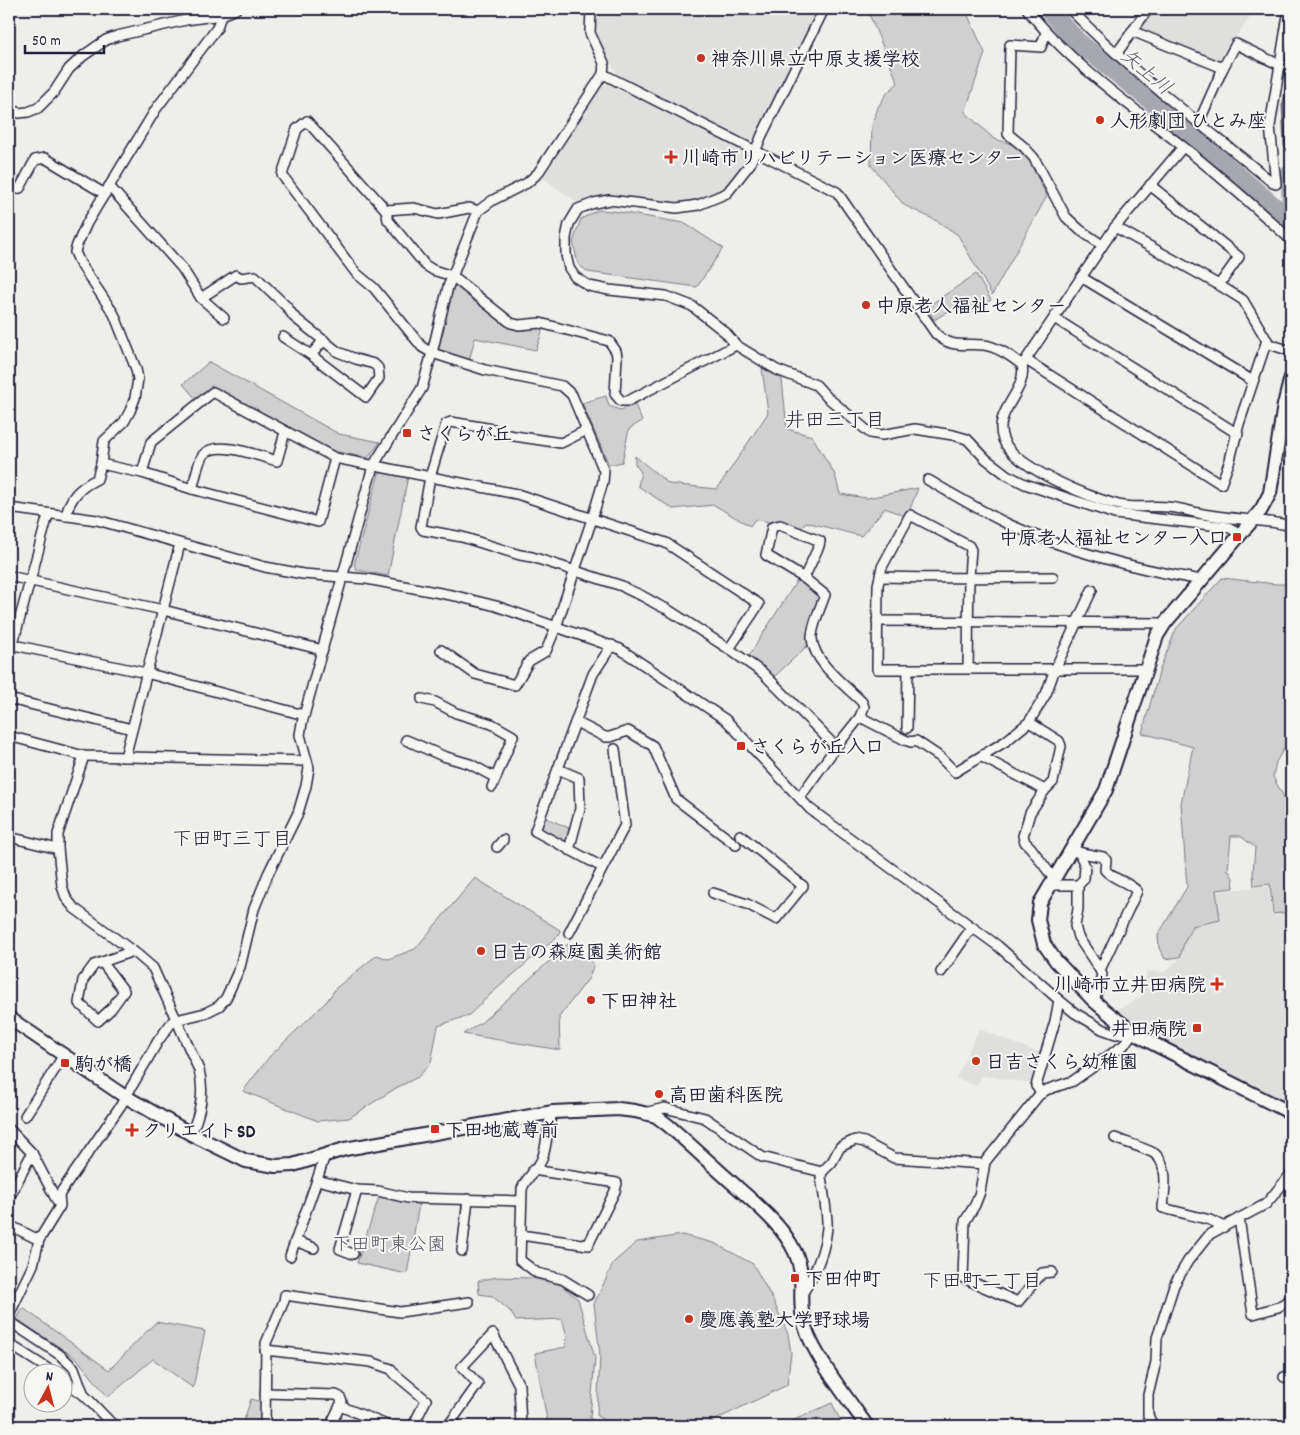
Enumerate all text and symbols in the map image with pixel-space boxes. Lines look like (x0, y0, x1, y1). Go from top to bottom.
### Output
scale bar (25, 22, 104, 54)
text: 50 m (32, 31, 61, 53)
water label: 矢上川 (1113, 43, 1177, 103)
place label: 神奈川県立中原支援学校 (711, 48, 920, 75)
marker: 神奈川県立中原支援学校 (695, 52, 707, 64)
place label: 人形劇団 ひとみ座 (1110, 110, 1266, 137)
marker: 人形劇団 ひとみ座 (1094, 114, 1106, 126)
place label: 川崎市リハビリテーション医療センター (682, 147, 1023, 174)
marker: 川崎市リハビリテーション医療センター (664, 150, 678, 164)
place label: 中原老人福祉センター (876, 295, 1066, 322)
marker: 中原老人福祉センター (860, 299, 872, 311)
district label: 井田三丁目 (785, 408, 885, 436)
place label: さくらが丘 (417, 423, 512, 450)
marker: さくらが丘 (401, 427, 413, 439)
place label: 中原老人福祉センター入口 (999, 527, 1227, 554)
marker: 中原老人福祉センター入口 (1231, 531, 1243, 543)
place label: さくらが丘入口 (751, 736, 884, 763)
marker: さくらが丘入口 (735, 740, 747, 752)
district label: 下田町三丁目 (172, 827, 292, 855)
place label: 日吉の森庭園美術館 (491, 941, 662, 968)
marker: 日吉の森庭園美術館 (475, 945, 487, 957)
place label: 川崎市立井田病院 (1054, 974, 1206, 1001)
marker: 川崎市立井田病院 (1210, 977, 1224, 991)
place label: 下田神社 (601, 990, 677, 1017)
marker: 下田神社 (585, 994, 597, 1006)
place label: 井田病院 (1111, 1018, 1187, 1045)
marker: 井田病院 (1191, 1022, 1203, 1034)
place label: 日吉さくら幼稚園 (986, 1051, 1138, 1078)
place label: 駒が橋 (75, 1053, 132, 1080)
marker: 日吉さくら幼稚園 (970, 1055, 982, 1067)
marker: 駒が橋 (59, 1057, 71, 1069)
place label: 高田歯科医院 (669, 1084, 783, 1111)
marker: 高田歯科医院 (653, 1088, 665, 1100)
place label: 下田地蔵尊前 (445, 1119, 559, 1146)
place label: クリエイトSD (142, 1120, 255, 1147)
marker: 下田地蔵尊前 (429, 1123, 441, 1135)
marker: クリエイトSD (126, 1124, 138, 1136)
park label: 下田町東公園 (332, 1233, 446, 1260)
place label: 下田仲町 (805, 1268, 881, 1295)
district label: 下田町二丁目 (922, 1269, 1042, 1297)
marker: 下田仲町 (789, 1272, 801, 1284)
place label: 慶應義塾大学野球場 (699, 1309, 870, 1336)
marker: 慶應義塾大学野球場 (683, 1313, 695, 1325)
north arrow (22, 1362, 72, 1412)
text: N (45, 1367, 54, 1387)

